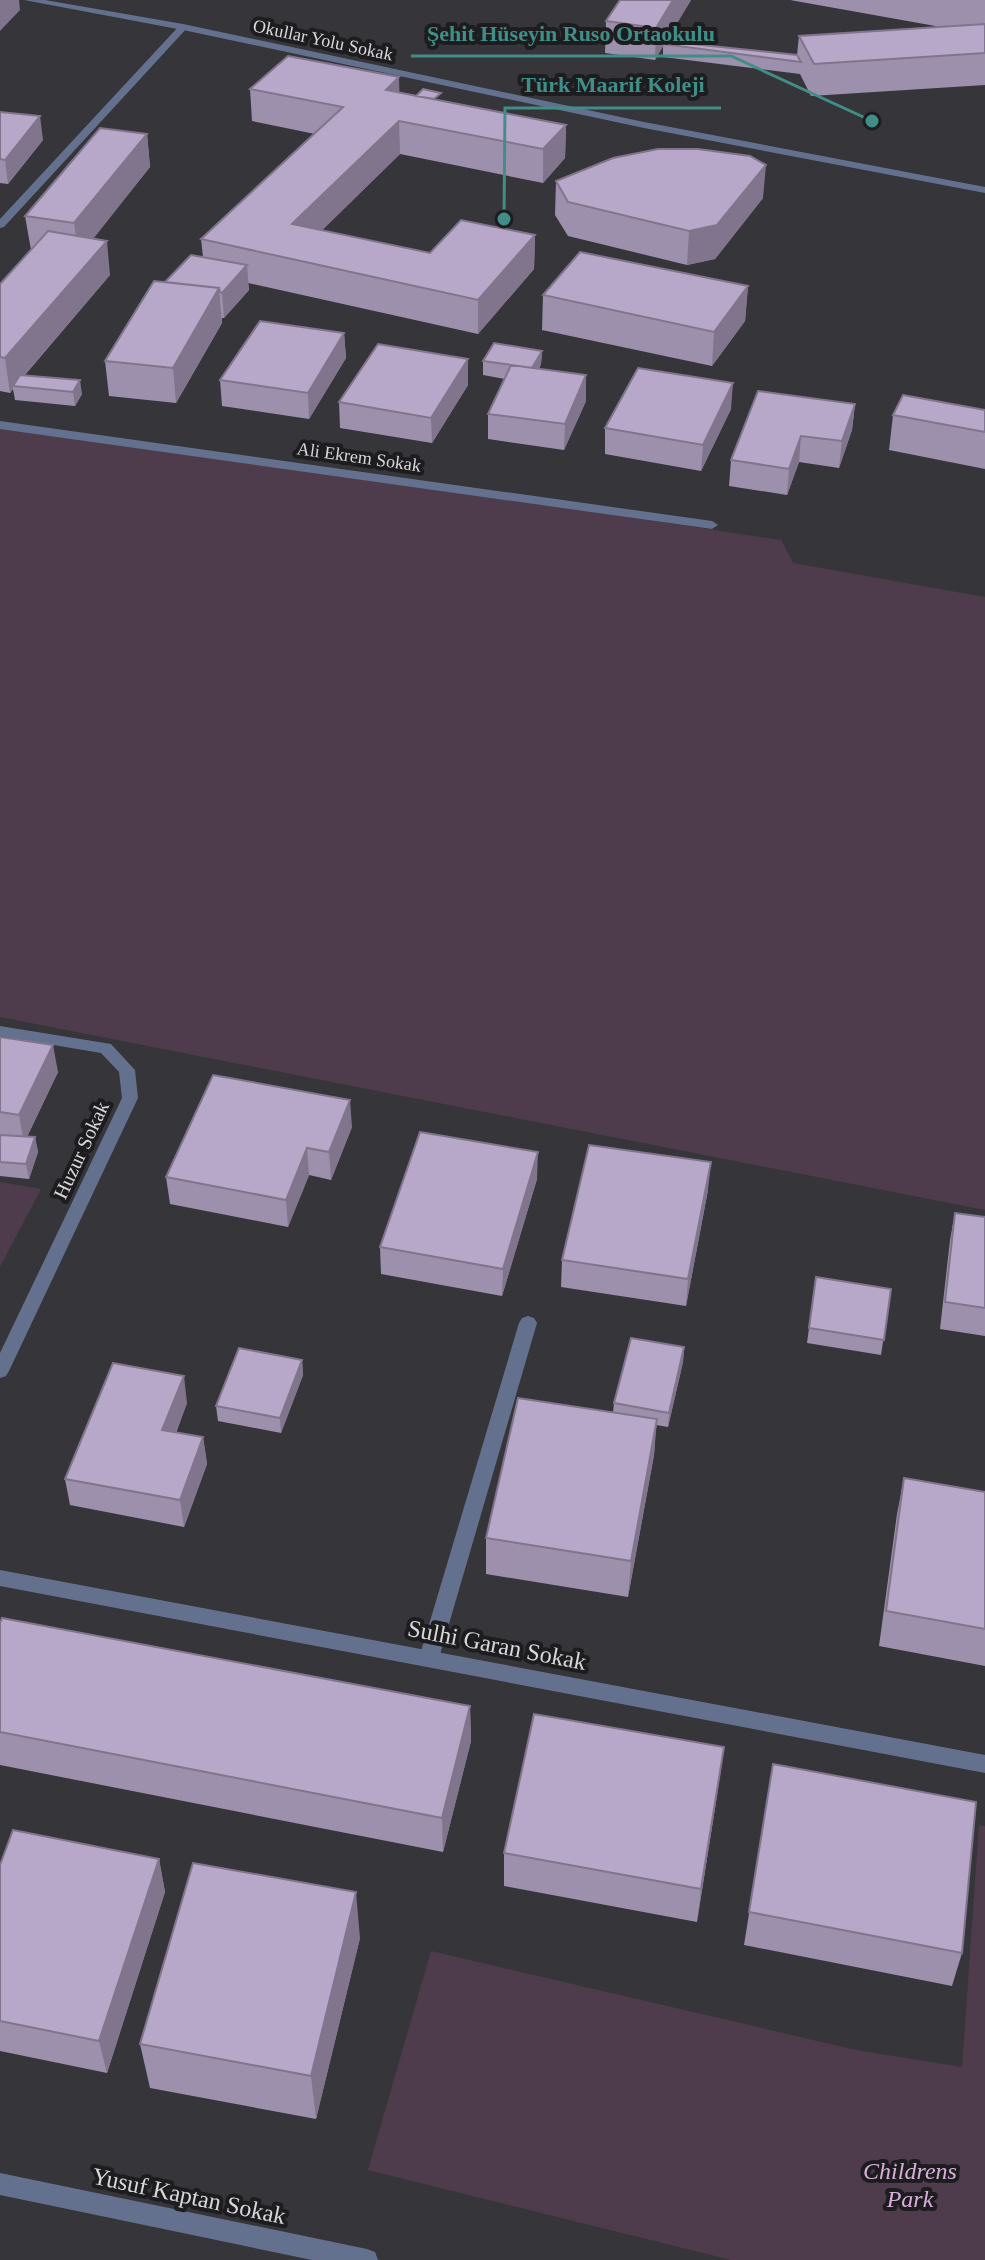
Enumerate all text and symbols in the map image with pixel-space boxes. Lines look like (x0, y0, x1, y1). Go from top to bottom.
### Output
callout: Şehit Hüseyin Ruso Ortaokulu (411, 10, 731, 56)
street label: Okullar Yolu Sokak (251, 15, 395, 65)
text: Şehit Hüseyin Ruso Ortaokulu (427, 21, 715, 46)
callout: Türk Maarif Koleji (505, 62, 721, 108)
text: Türk Maarif Koleji (521, 72, 705, 97)
street label: Ali Ekrem Sokak (296, 438, 422, 476)
street label: Huzur Sokak (49, 1098, 113, 1202)
street label: Sulhi Garan Sokak (406, 1615, 588, 1675)
park label: Childrens Park (863, 2158, 957, 2212)
street label: Yusuf Kaptan Sokak (90, 2163, 288, 2229)

